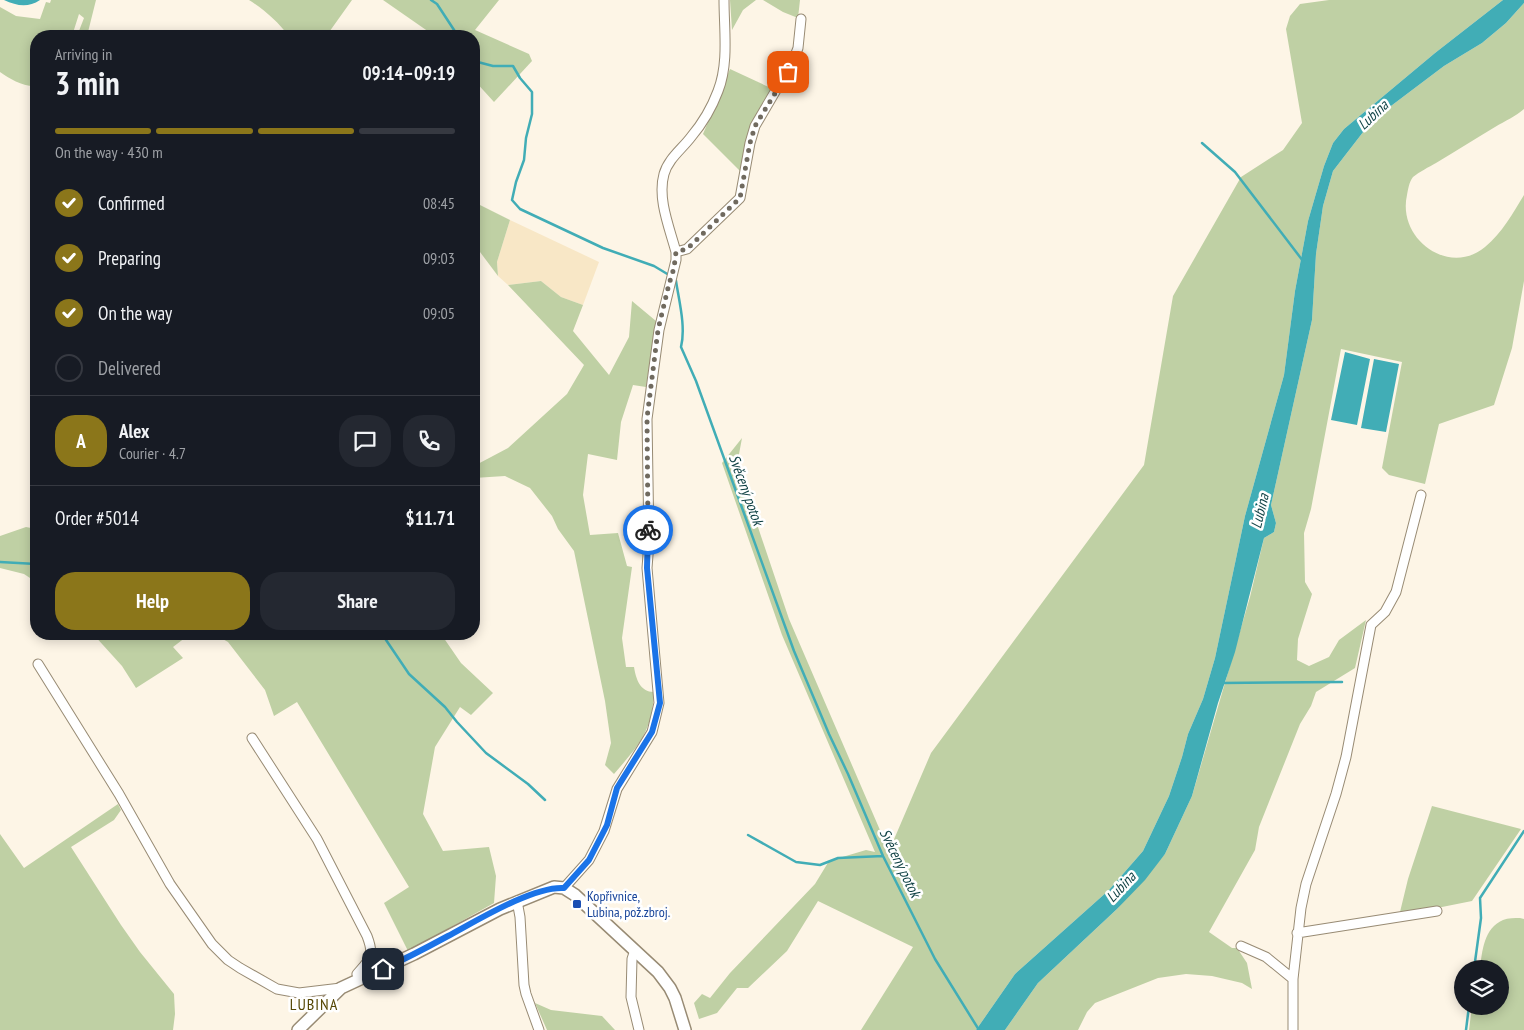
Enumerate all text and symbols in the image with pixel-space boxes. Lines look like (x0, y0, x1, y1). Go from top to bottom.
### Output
text: Arriving in (55, 44, 112, 64)
pin (767, 51, 809, 93)
icon: bag (774, 58, 802, 86)
text: 09:14–09:19 (362, 61, 455, 85)
text: 3 min (55, 62, 120, 104)
water label: Lubina (1353, 95, 1393, 133)
text: On the way · 430 m (55, 142, 163, 162)
icon: check (55, 189, 83, 217)
text: Confirmed (98, 191, 165, 215)
text: 08:45 (423, 193, 455, 213)
icon: check (55, 244, 83, 272)
text: Preparing (98, 246, 161, 270)
text: 09:03 (423, 248, 455, 268)
icon: check (55, 299, 83, 327)
text: On the way (98, 301, 172, 325)
text: 09:05 (423, 303, 455, 323)
text: Delivered (98, 356, 161, 380)
button: chat (339, 415, 391, 467)
button: phone (403, 415, 455, 467)
text: Alex (119, 419, 149, 443)
text: A (76, 429, 86, 453)
text: Courier · 4.7 (119, 443, 186, 463)
water label: Svěcený potok (725, 452, 769, 530)
water label: Lubina (1246, 491, 1273, 530)
courier (623, 505, 673, 555)
text: Order #5014 (55, 506, 139, 530)
text: $11.71 (406, 506, 455, 530)
icon: bike (634, 516, 662, 544)
button: Help (55, 572, 250, 630)
button: Share (260, 572, 455, 630)
water label: Svěcený potok (876, 825, 926, 902)
water label: Lubina (1102, 867, 1140, 906)
place label: Kopřivnice, Lubina, pož.zbroj. (587, 887, 670, 921)
marker: Kopřivnice, Lubina, pož.zbroj. (571, 898, 583, 910)
pin (362, 948, 404, 990)
icon: home (369, 955, 397, 983)
map controls (1454, 960, 1509, 1015)
button: layers (1454, 960, 1509, 1015)
district label: LUBINA (290, 994, 338, 1014)

